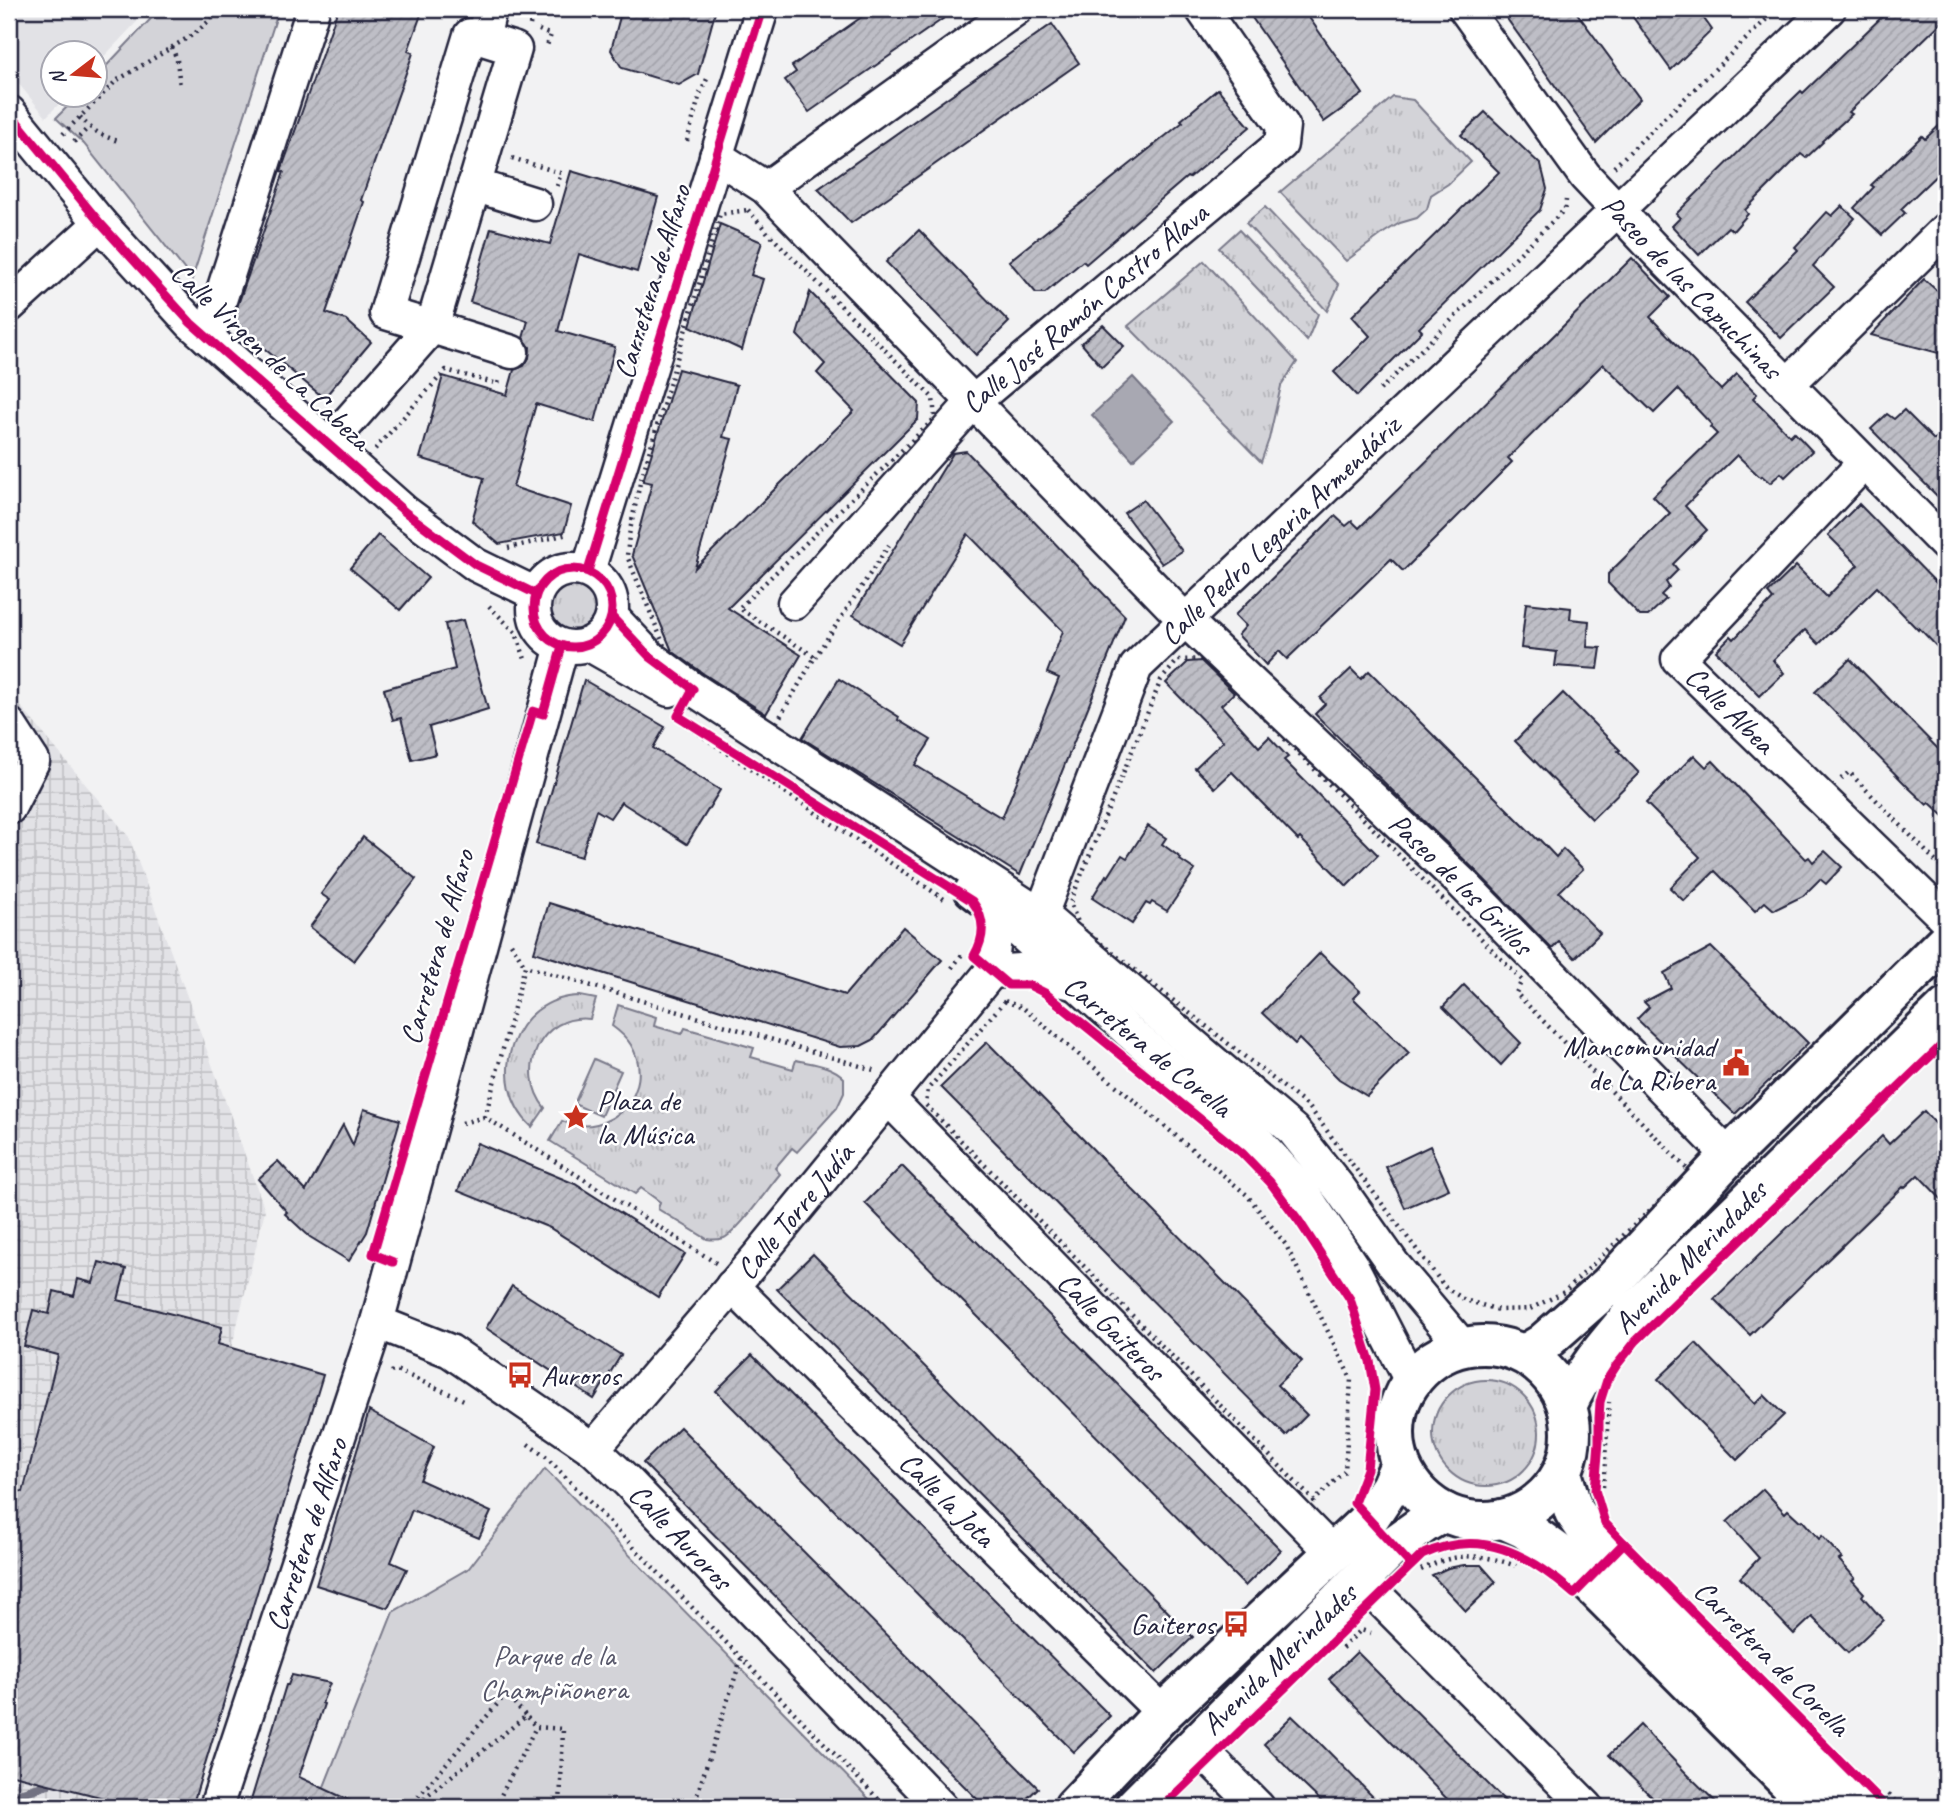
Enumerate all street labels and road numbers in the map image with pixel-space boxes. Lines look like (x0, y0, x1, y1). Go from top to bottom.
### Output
street label: Carretera de Alfaro (604, 179, 700, 384)
street label: Paseo de las Capuchinas (1594, 187, 1793, 389)
street label: Calle José Ramón Castro Álava (953, 193, 1217, 421)
street label: Calle Virgen de La Cabeza (163, 253, 381, 460)
street label: Calle Pedro Legaria Armendáriz (1152, 405, 1410, 654)
street label: Calle Albea (1677, 658, 1784, 763)
street label: Paseo de los Grillos (1381, 805, 1543, 965)
street label: Carretera de Alfaro (391, 844, 483, 1049)
street label: Carretera de Corella (1056, 966, 1241, 1127)
street label: Calle Torre Judía (728, 1134, 863, 1287)
street label: Avenida Merindades (1605, 1170, 1777, 1342)
street label: Calle Gaiteros (1049, 1263, 1175, 1391)
street label: Carretera de Alfaro (257, 1432, 357, 1636)
street label: Calle la Jota (891, 1443, 1005, 1557)
street label: Calle Auroros (621, 1475, 743, 1600)
street label: Carretera de Corella (1686, 1572, 1860, 1746)
street label: Avenida Merindades (1193, 1573, 1367, 1743)

